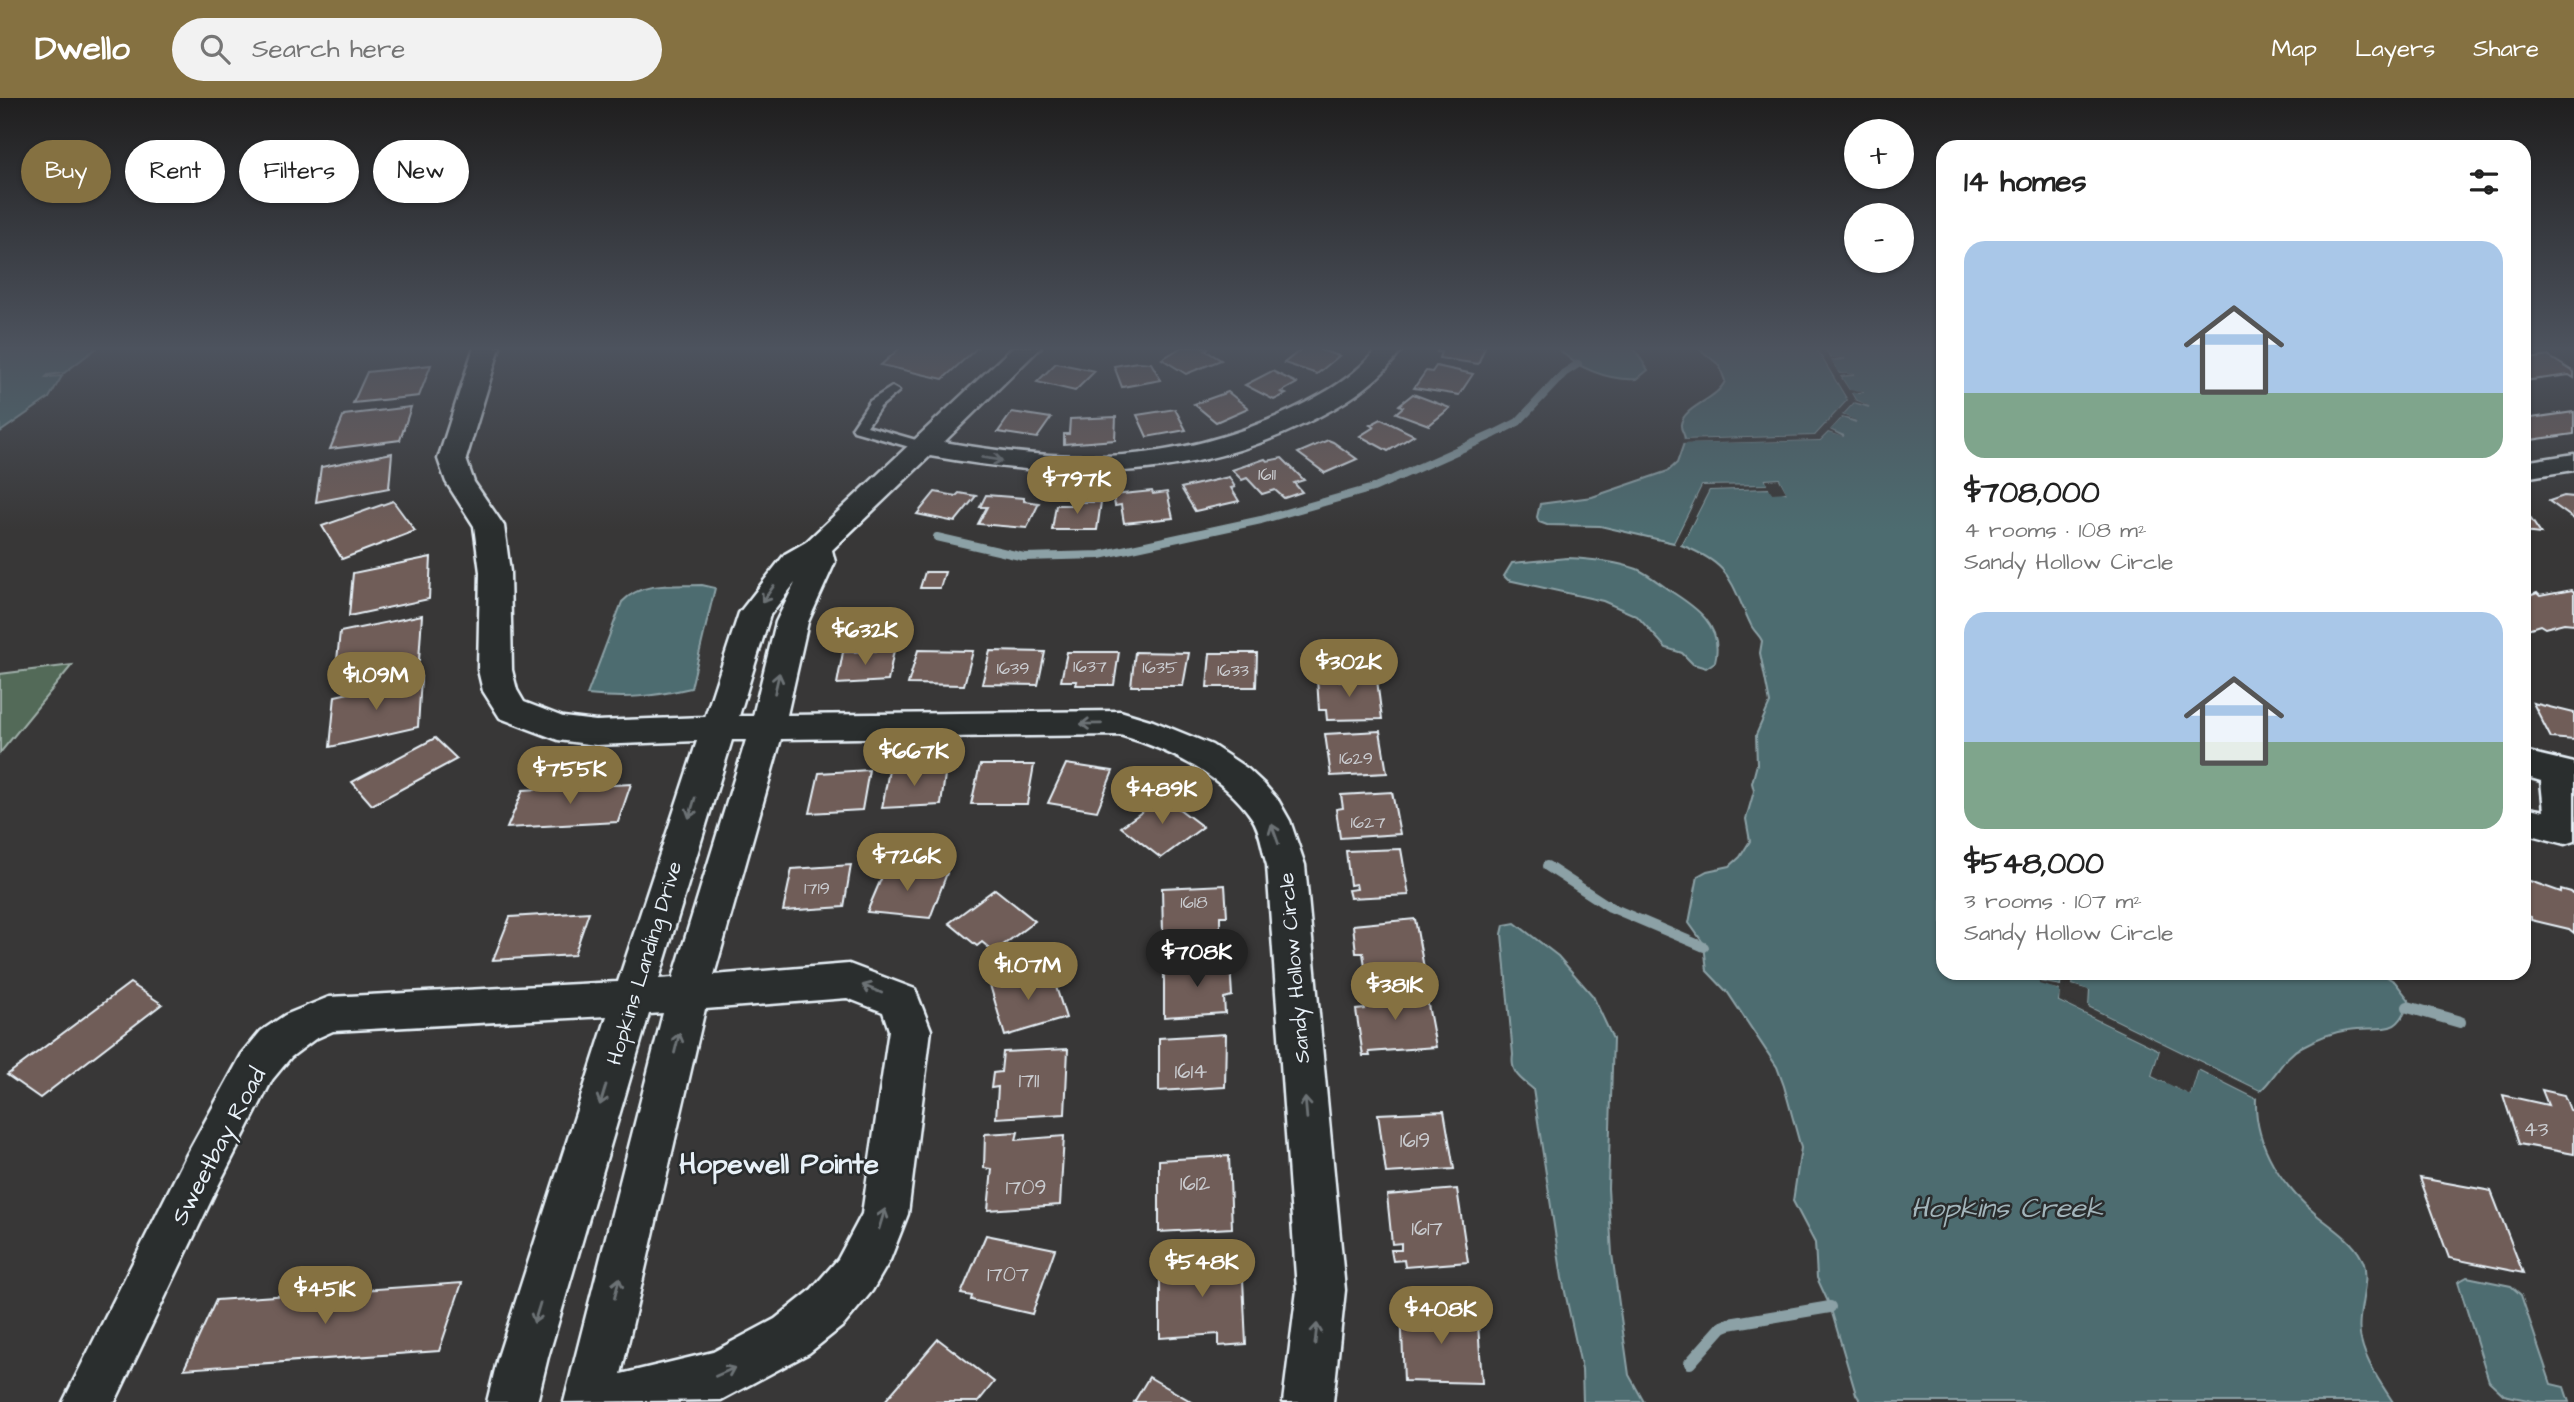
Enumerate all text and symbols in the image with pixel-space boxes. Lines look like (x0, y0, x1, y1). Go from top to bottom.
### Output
search box (172, 18, 662, 81)
text: Dwello (35, 26, 130, 72)
icon: search (196, 30, 234, 68)
text: Search here (252, 31, 405, 67)
text: Map (2272, 32, 2317, 66)
text: Layers (2355, 32, 2435, 66)
text: Share (2473, 32, 2539, 66)
map controls (1844, 119, 1914, 273)
button: + (1844, 119, 1914, 189)
chip: Buy (21, 140, 111, 203)
chip: Rent (125, 140, 225, 203)
chip: Filters (239, 140, 359, 203)
chip: New (373, 140, 469, 203)
text: 14 homes (1964, 161, 2087, 203)
icon: filters (2465, 163, 2503, 201)
button: − (1844, 203, 1914, 273)
icon: home (2171, 287, 2297, 413)
one-way arrow (980, 453, 1003, 466)
pin: $797K (1028, 456, 1126, 516)
house number: 1611 (1258, 462, 1276, 487)
text: $797K (1043, 463, 1111, 495)
text: $708,000 (1964, 472, 2100, 514)
text: 4 rooms · 108 m² (1964, 514, 2147, 546)
text: Sandy Hollow Circle (1964, 546, 2174, 578)
one-way arrow (761, 584, 775, 604)
pin: $632K (816, 608, 914, 667)
text: $632K (832, 614, 898, 646)
pin: $302K (1300, 640, 1398, 699)
text: $302K (1316, 646, 1382, 678)
pin: $1.09M (319, 652, 433, 712)
house number: 1637 (1073, 654, 1107, 679)
house number: 1635 (1142, 655, 1178, 680)
house number: 1639 (997, 656, 1030, 681)
house number: 1633 (1217, 658, 1249, 683)
icon: home (2171, 658, 2297, 784)
text: $1.09M (343, 659, 409, 691)
one-way arrow (771, 672, 784, 694)
one-way arrow (1080, 717, 1103, 731)
pin: $667K (865, 728, 963, 788)
text: $667K (879, 735, 949, 767)
pin: $755K (521, 746, 619, 806)
house number: 1629 (1339, 746, 1373, 771)
text: $755K (533, 753, 607, 785)
pin: $489K (1113, 766, 1211, 826)
text: $489K (1127, 773, 1197, 805)
one-way arrow (685, 797, 698, 819)
house number: 1627 (1351, 810, 1385, 835)
one-way arrow (1268, 823, 1280, 845)
pin: $726K (858, 834, 956, 893)
text: $726K (873, 840, 941, 872)
text: $548,000 (1964, 843, 2104, 885)
street label: Hopkins Landing Drive (600, 858, 691, 1069)
street label: Sandy Hollow Circle (1272, 871, 1319, 1065)
house number: 1719 (804, 876, 830, 901)
text: 3 rooms · 107 m² (1964, 885, 2142, 917)
house number: 1618 (1180, 890, 1208, 915)
text: Sandy Hollow Circle (1964, 917, 2174, 949)
pin: $708K (1148, 930, 1246, 989)
text: $708K (1162, 936, 1232, 968)
pin: $1.07M (971, 942, 1085, 1002)
text: $1.07M (995, 949, 1061, 981)
pin: $381K (1346, 962, 1444, 1022)
text: $381K (1367, 969, 1423, 1001)
one-way arrow (861, 982, 883, 995)
one-way arrow (671, 1032, 684, 1055)
house number: 1614 (1175, 1057, 1207, 1086)
street label: Sweetbay Road (163, 1062, 276, 1232)
house number: 1711 (1019, 1066, 1040, 1095)
one-way arrow (596, 1084, 609, 1106)
one-way arrow (1299, 1097, 1312, 1119)
house number: 43 (2524, 1115, 2549, 1144)
house number: 1619 (1400, 1126, 1430, 1155)
district label: Hopewell Pointe (679, 1145, 879, 1185)
house number: 1612 (1180, 1169, 1210, 1198)
house number: 1709 (1006, 1173, 1046, 1202)
water label: Hopkins Creek (1911, 1189, 2104, 1228)
one-way arrow (877, 1208, 889, 1230)
house number: 1617 (1411, 1214, 1443, 1243)
pin: $548K (1153, 1240, 1251, 1299)
text: $548K (1165, 1246, 1239, 1278)
house number: 1707 (987, 1260, 1029, 1289)
pin: $451K (276, 1266, 374, 1326)
text: $451K (294, 1273, 356, 1305)
one-way arrow (611, 1277, 624, 1300)
pin: $408K (1392, 1286, 1490, 1346)
text: $408K (1405, 1293, 1477, 1325)
one-way arrow (529, 1302, 542, 1324)
one-way arrow (1310, 1323, 1323, 1346)
one-way arrow (714, 1365, 735, 1378)

